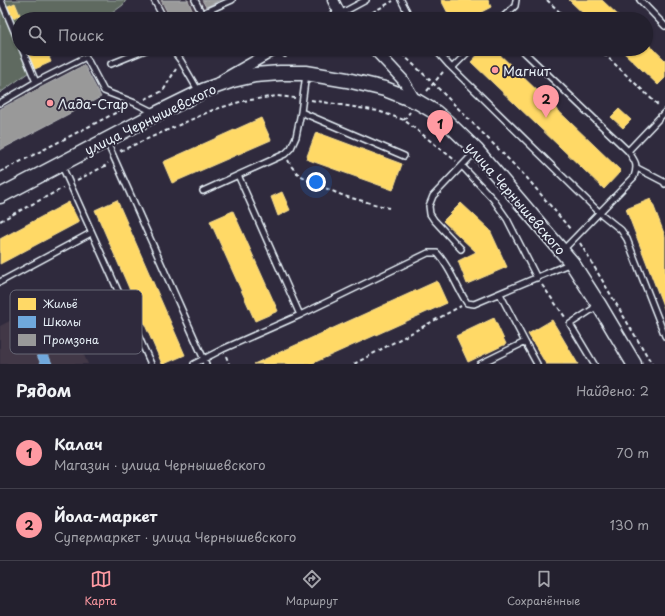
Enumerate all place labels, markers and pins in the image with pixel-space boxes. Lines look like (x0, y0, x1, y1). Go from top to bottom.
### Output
place label: Магнит (503, 61, 551, 80)
marker: Магнит (490, 65, 500, 75)
pin: 2 (533, 85, 559, 118)
place label: Лада-Стар (58, 94, 129, 113)
marker: Лада-Стар (45, 98, 55, 108)
pin: 1 (427, 110, 453, 143)

